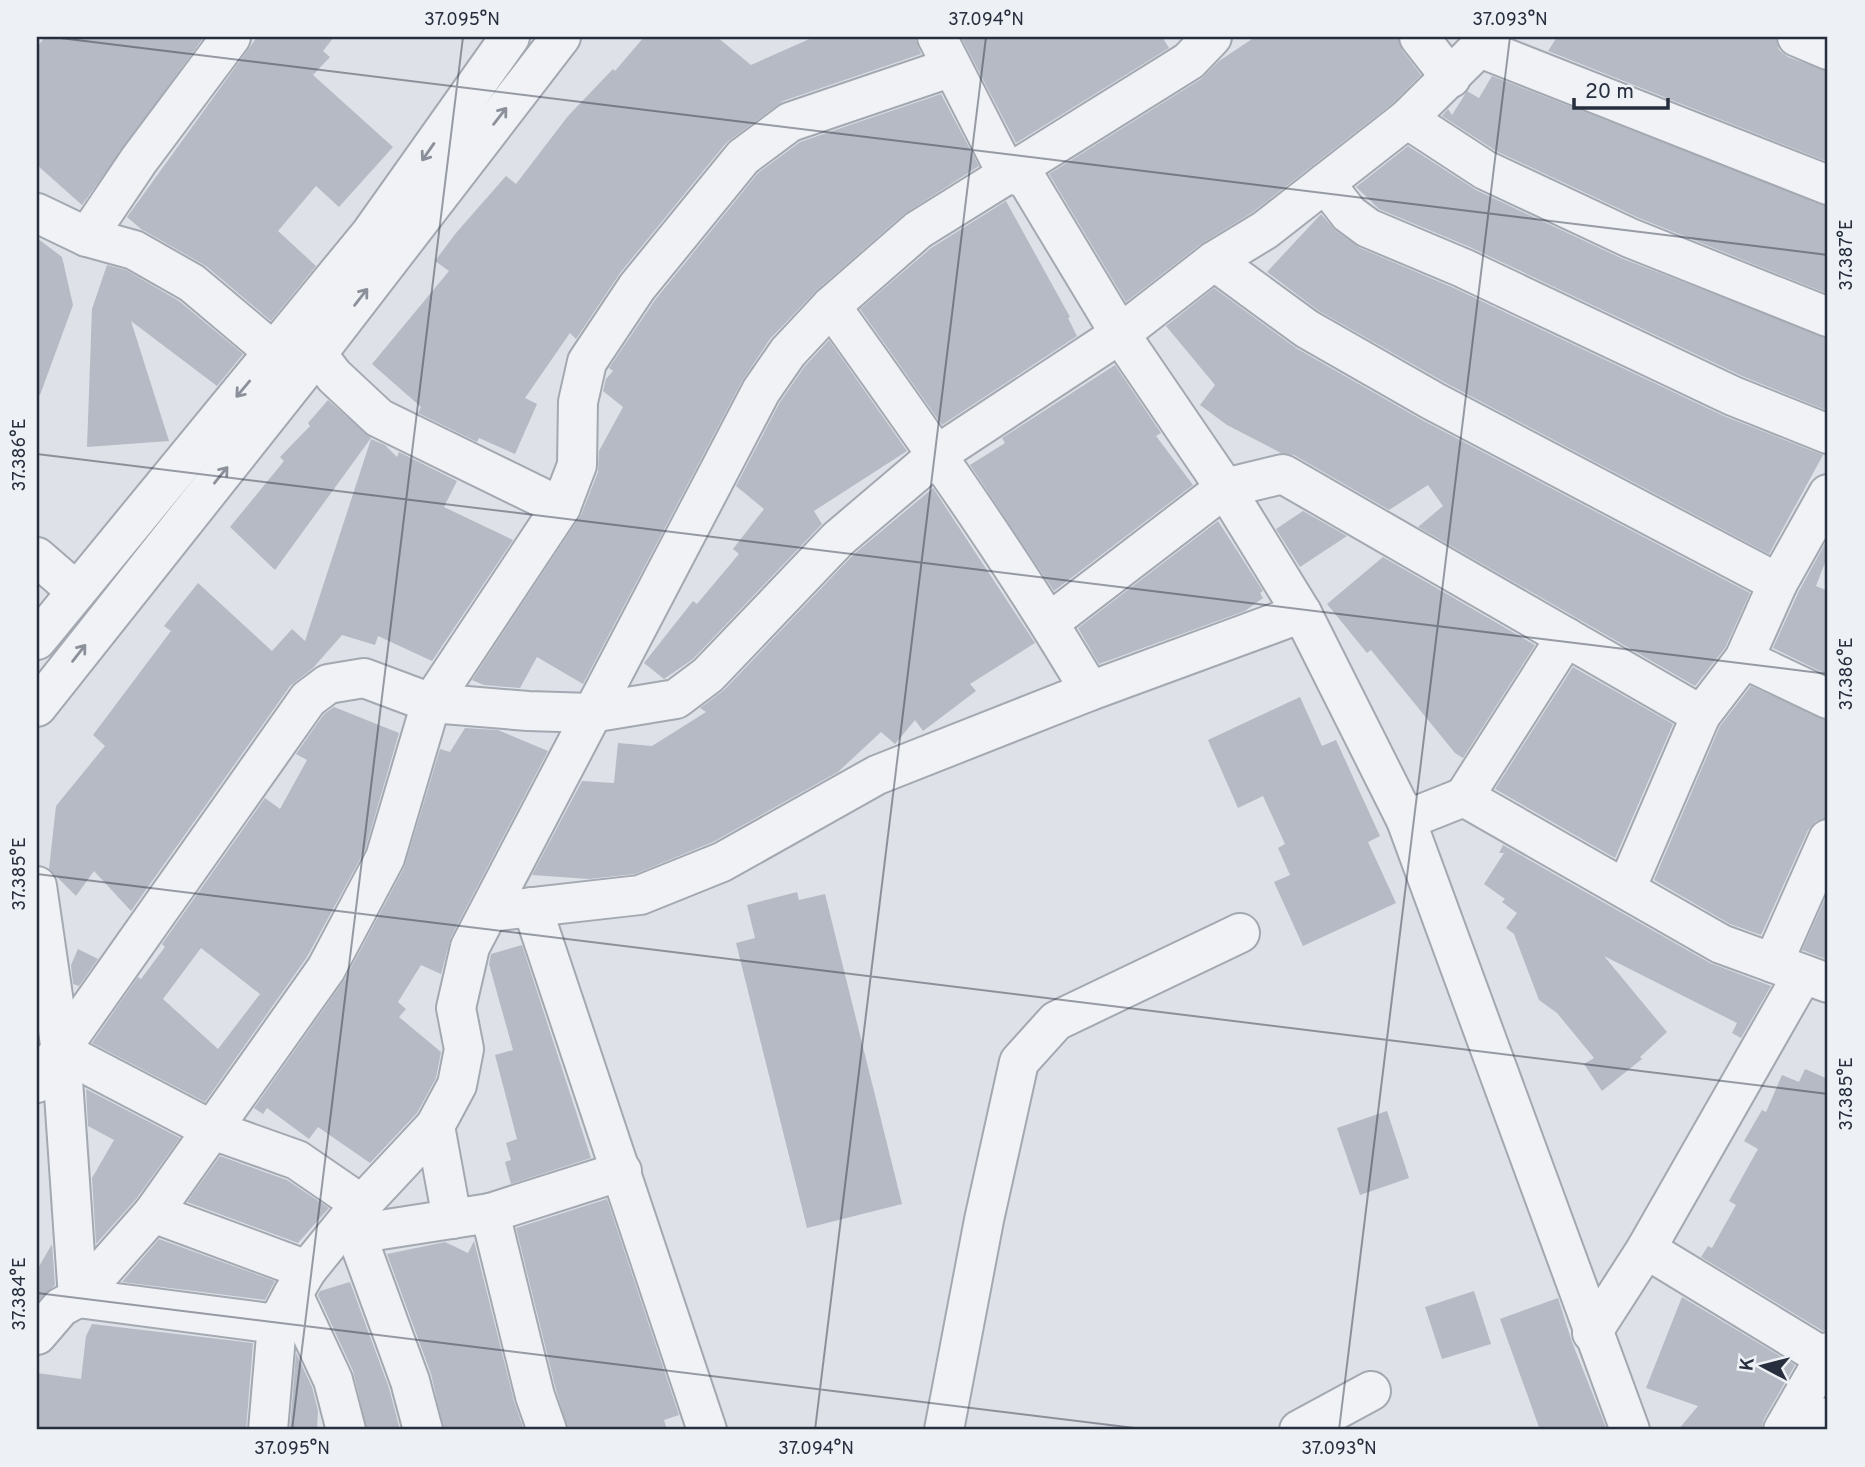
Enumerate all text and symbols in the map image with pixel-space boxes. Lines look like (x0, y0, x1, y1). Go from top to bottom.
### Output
text: 37.095°N (424, 9, 500, 32)
text: 37.094°N (948, 9, 1024, 32)
text: 37.093°N (1472, 9, 1548, 32)
scale bar (1574, 66, 1669, 110)
text: 20 m (1585, 79, 1634, 106)
one-way arrow (493, 107, 508, 126)
one-way arrow (421, 142, 435, 161)
text: 37.387°E (1836, 219, 1859, 291)
one-way arrow (354, 288, 369, 306)
one-way arrow (235, 380, 251, 398)
text: 37.386°E (9, 418, 32, 492)
one-way arrow (213, 467, 228, 485)
text: 37.386°E (1836, 637, 1859, 711)
one-way arrow (71, 645, 86, 663)
text: 37.385°E (9, 837, 32, 911)
text: 37.385°E (1836, 1057, 1859, 1131)
text: 37.384°E (9, 1257, 32, 1331)
north arrow (1728, 1330, 1798, 1400)
text: K (1735, 1356, 1761, 1372)
text: 37.095°N (254, 1438, 330, 1461)
text: 37.094°N (778, 1438, 854, 1461)
text: 37.093°N (1301, 1438, 1377, 1461)

